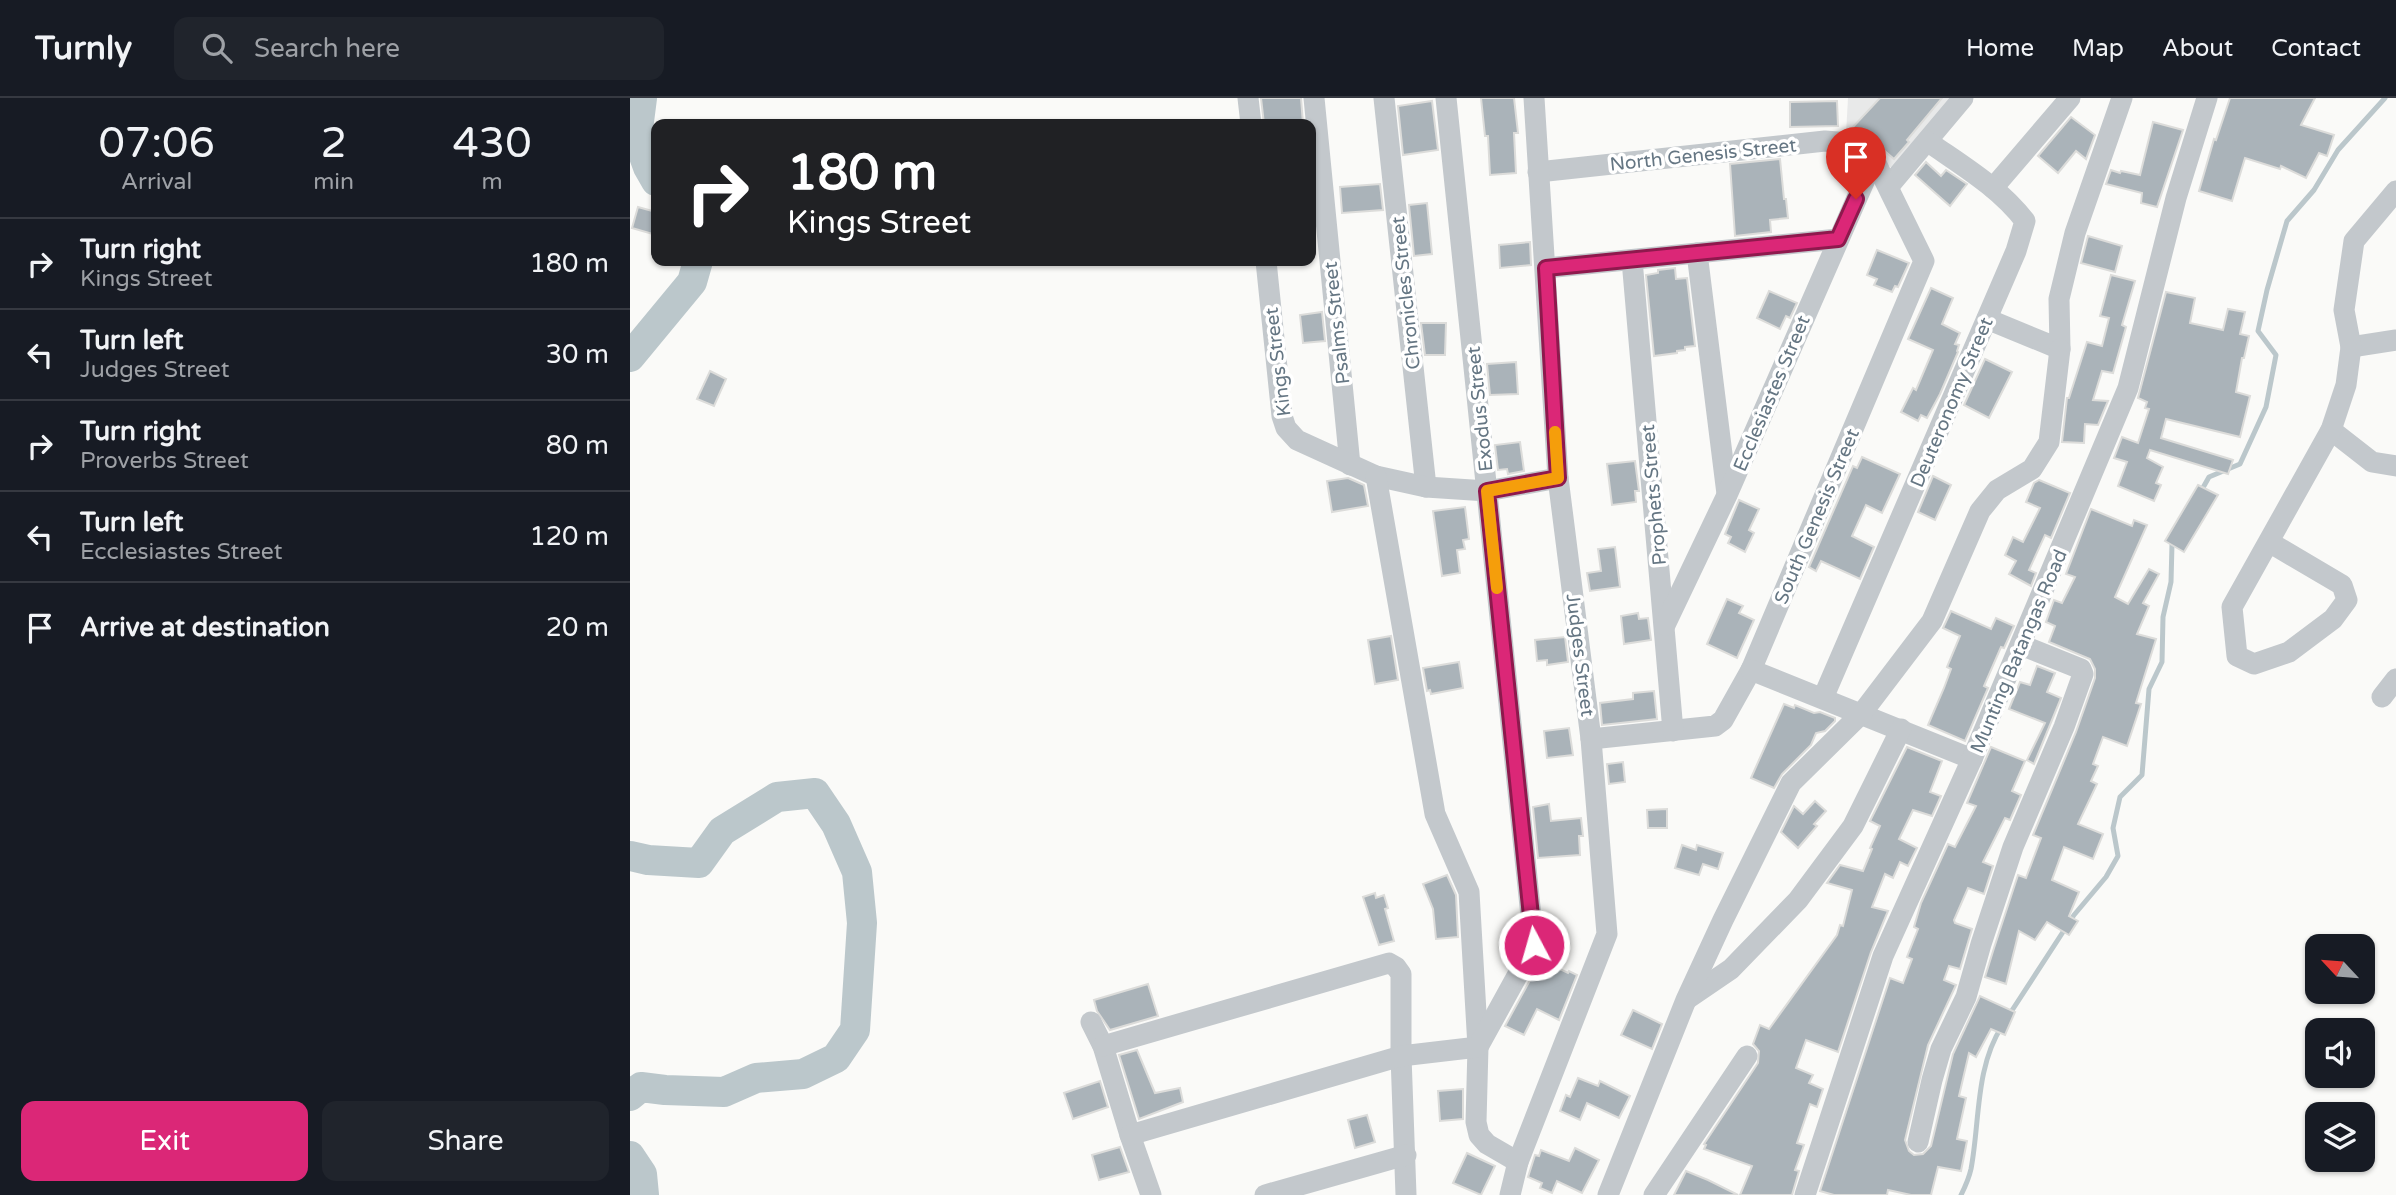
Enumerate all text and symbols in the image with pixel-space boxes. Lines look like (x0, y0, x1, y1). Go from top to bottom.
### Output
search box (174, 17, 664, 80)
text: Turnly (35, 29, 132, 68)
icon: search (198, 29, 236, 67)
text: Search here (254, 33, 400, 64)
text: Home (1966, 34, 2034, 63)
text: Map (2072, 34, 2124, 63)
text: About (2162, 34, 2233, 63)
text: Contact (2271, 34, 2361, 63)
text: 07:06 (98, 118, 215, 169)
text: 2 (320, 118, 347, 169)
text: 430 (452, 118, 532, 169)
pin (1826, 127, 1886, 199)
street label: North Genesis Street (1609, 134, 1797, 176)
icon: arrive (1837, 138, 1875, 176)
text: 180 m (787, 144, 937, 203)
icon: right (672, 147, 763, 238)
text: Arrival (121, 168, 192, 196)
text: min (313, 168, 354, 196)
text: m (481, 168, 503, 196)
text: Kings Street (787, 204, 971, 242)
street label: Chronicles Street (1387, 215, 1425, 370)
text: Turn right (80, 234, 201, 265)
icon: right (21, 245, 59, 283)
text: 180 m (529, 248, 609, 279)
street label: Psalms Street (1320, 261, 1354, 385)
text: Kings Street (80, 265, 212, 293)
street label: Kings Street (1260, 306, 1296, 418)
street label: Ecclesiastes Street (1729, 312, 1815, 475)
street label: Deuteronomy Street (1906, 314, 1998, 491)
text: Turn left (80, 325, 183, 356)
icon: left (21, 336, 59, 374)
text: 30 m (546, 339, 609, 370)
street label: Exodus Street (1462, 345, 1498, 473)
text: Judges Street (80, 356, 230, 384)
text: Turn right (80, 416, 201, 447)
street label: Prophets Street (1637, 424, 1671, 566)
street label: South Genesis Street (1770, 425, 1864, 607)
icon: right (21, 427, 59, 465)
text: 80 m (546, 430, 609, 461)
text: Proverbs Street (80, 447, 249, 475)
text: Turn left (80, 507, 183, 538)
icon: left (21, 518, 59, 556)
text: 120 m (529, 521, 609, 552)
text: Ecclesiastes Street (80, 538, 283, 566)
street label: Munting Batangas Road (1966, 546, 2072, 757)
street label: Judges Street (1562, 592, 1598, 718)
icon: arrive (21, 609, 59, 647)
text: Arrive at destination (80, 612, 330, 643)
text: 20 m (546, 612, 609, 643)
position arrow (1497, 908, 1571, 982)
north arrow (2305, 934, 2375, 1004)
map controls (2305, 934, 2375, 1172)
button: sound (2305, 1018, 2375, 1088)
button: Exit (21, 1101, 308, 1181)
button: Share (322, 1101, 609, 1181)
button: layers (2305, 1102, 2375, 1172)

